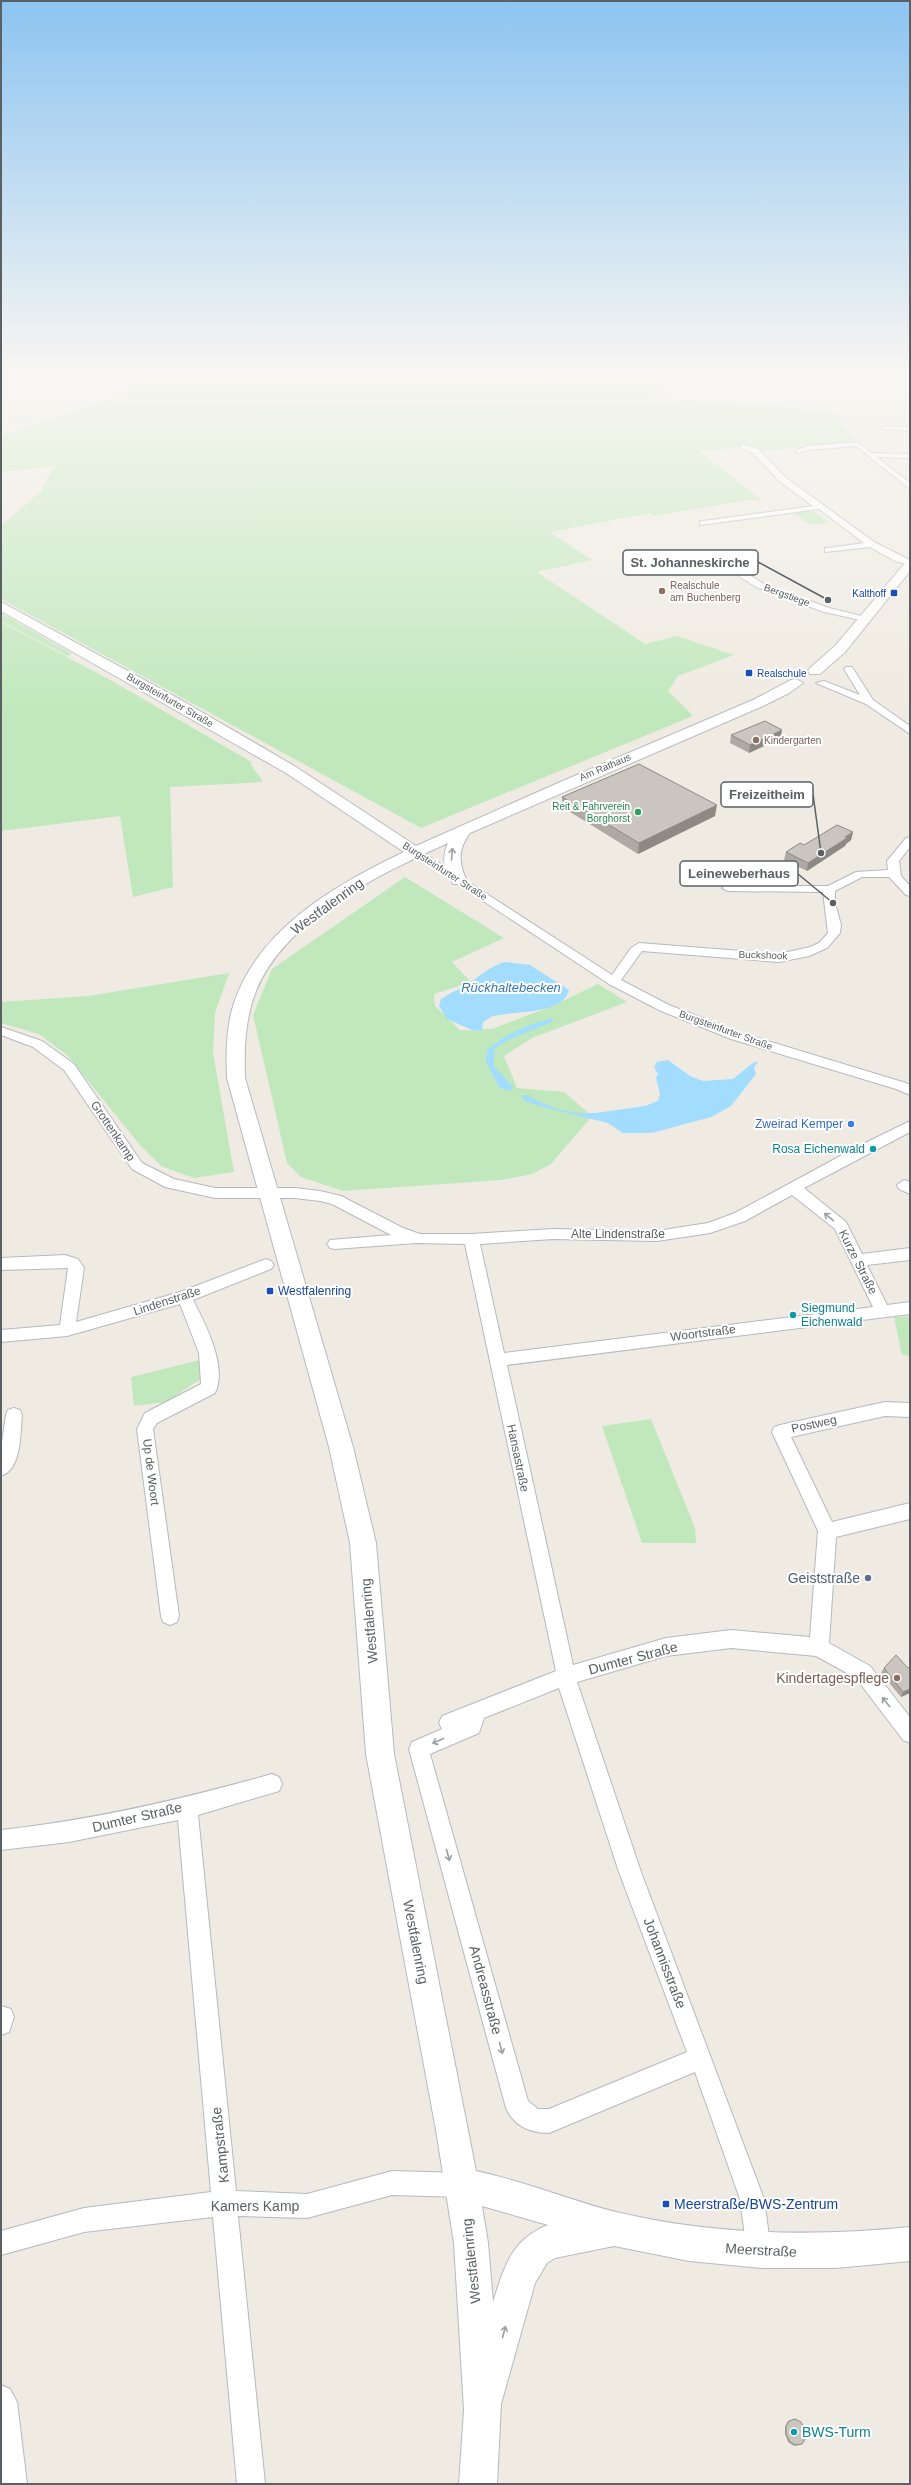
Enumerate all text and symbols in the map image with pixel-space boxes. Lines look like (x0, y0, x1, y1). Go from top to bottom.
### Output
callout: St. Johanneskirche (623, 550, 758, 575)
text: St. Johanneskirche (630, 555, 750, 570)
place label: Realschule am Buchenberg (670, 580, 741, 603)
street label: Bergstiege (763, 582, 812, 608)
marker: Realschule am Buchenberg (657, 586, 667, 596)
place label: Kalthoff (852, 588, 886, 599)
marker: Kalthoff (889, 588, 899, 598)
marker: Realschule (744, 668, 754, 678)
place label: Realschule (757, 668, 807, 679)
street label: Burgsteinfurter Straße (125, 671, 216, 730)
marker: Kindergarten (751, 735, 761, 745)
place label: Kindergarten (764, 735, 821, 746)
street label: Am Rathaus (578, 751, 632, 783)
callout: Freizeitheim (721, 782, 813, 807)
text: Freizeitheim (729, 787, 805, 802)
place label: Reit & Fahrverein Borghorst (552, 801, 630, 824)
marker: Reit & Fahrverein Borghorst (633, 807, 643, 817)
street label: Burgsteinfurter Straße (401, 840, 490, 903)
one-way arrow (448, 848, 455, 861)
callout: Leineweberhaus (680, 861, 798, 886)
text: Leineweberhaus (688, 866, 790, 881)
street label: Westfalenring (288, 874, 366, 938)
street label: Buckshook (738, 949, 789, 961)
water label: Rückhaltebecken (461, 980, 561, 995)
street label: Burgsteinfurter Straße (678, 1008, 775, 1052)
street label: Grottenkamp (88, 1098, 138, 1164)
place label: Zweirad Kemper (755, 1117, 843, 1131)
marker: Zweirad Kemper (846, 1119, 856, 1129)
place label: Rosa Eichenwald (772, 1142, 865, 1156)
marker: Rosa Eichenwald (868, 1144, 878, 1154)
one-way arrow (824, 1212, 835, 1221)
street label: Alte Lindenstraße (571, 1227, 665, 1241)
street label: Kurze Straße (836, 1227, 880, 1297)
street label: Lindenstraße (132, 1283, 203, 1318)
place label: Westfalenring (278, 1284, 351, 1298)
marker: Westfalenring (265, 1286, 275, 1296)
place label: Siegmund Eichenwald (801, 1301, 862, 1329)
marker: Siegmund Eichenwald (788, 1310, 798, 1320)
street label: Woortstraße (669, 1322, 737, 1344)
street label: Postweg (790, 1412, 838, 1436)
street label: Hansastraße (504, 1423, 532, 1493)
street label: Up de Woort (140, 1438, 162, 1507)
place label: Geiststraße (788, 1570, 860, 1586)
marker: Geiststraße (863, 1573, 873, 1583)
street label: Westfalenring (357, 1578, 381, 1664)
street label: Dumter Straße (587, 1638, 680, 1678)
place label: Kindertagespflege (776, 1670, 889, 1686)
marker: Kindertagespflege (892, 1673, 902, 1683)
one-way arrow (882, 1697, 890, 1708)
one-way arrow (432, 1738, 444, 1745)
street label: Dumter Straße (90, 1799, 184, 1835)
one-way arrow (445, 1848, 453, 1861)
street label: Westfalenring (400, 1899, 432, 1985)
street label: Johannisstraße (640, 1915, 690, 2011)
street label: Andreasstraße (466, 1944, 506, 2037)
one-way arrow (498, 2041, 506, 2054)
street label: Kampstraße (208, 2106, 232, 2184)
place label: Meerstraße/BWS-Zentrum (674, 2196, 838, 2212)
street label: Kamers Kamp (211, 2198, 300, 2214)
marker: Meerstraße/BWS-Zentrum (661, 2199, 671, 2209)
street label: Westfalenring (459, 2218, 483, 2304)
street label: Meerstraße (725, 2240, 797, 2260)
one-way arrow (500, 2325, 508, 2338)
place label: BWS-Turm (802, 2424, 871, 2440)
marker: BWS-Turm (789, 2427, 799, 2437)

